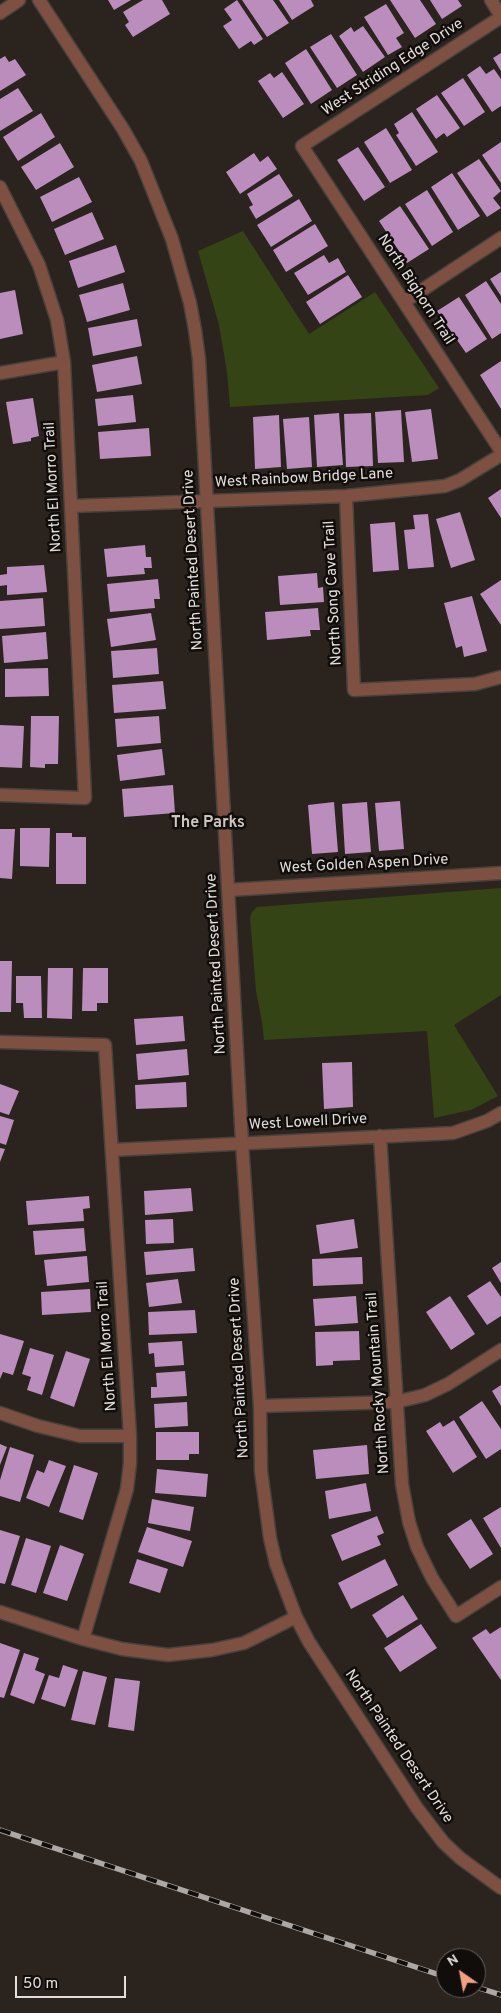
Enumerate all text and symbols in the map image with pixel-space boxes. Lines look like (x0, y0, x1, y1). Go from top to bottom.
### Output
street label: West Striding Edge Drive (319, 16, 467, 120)
street label: North Bighorn Trail (373, 232, 457, 348)
street label: North El Morro Trail (42, 421, 66, 553)
street label: West Rainbow Bridge Lane (214, 465, 394, 493)
street label: North Painted Desert Drive (180, 469, 208, 651)
street label: North Song Cave Trail (321, 520, 347, 666)
district label: The Parks (171, 814, 245, 834)
street label: West Golden Aspen Drive (279, 852, 449, 878)
street label: North Painted Desert Drive (203, 873, 231, 1055)
street label: West Lowell Drive (248, 1111, 368, 1135)
street label: North Painted Desert Drive (226, 1277, 254, 1459)
street label: North El Morro Trail (94, 1280, 122, 1412)
street label: North Rocky Mountain Trail (364, 1291, 394, 1475)
street label: North Painted Desert Drive (340, 1667, 456, 1827)
north arrow (436, 1948, 486, 1998)
text: N (444, 1951, 462, 1971)
scale bar (18, 1966, 129, 1998)
text: 50 m (23, 1975, 58, 1994)

